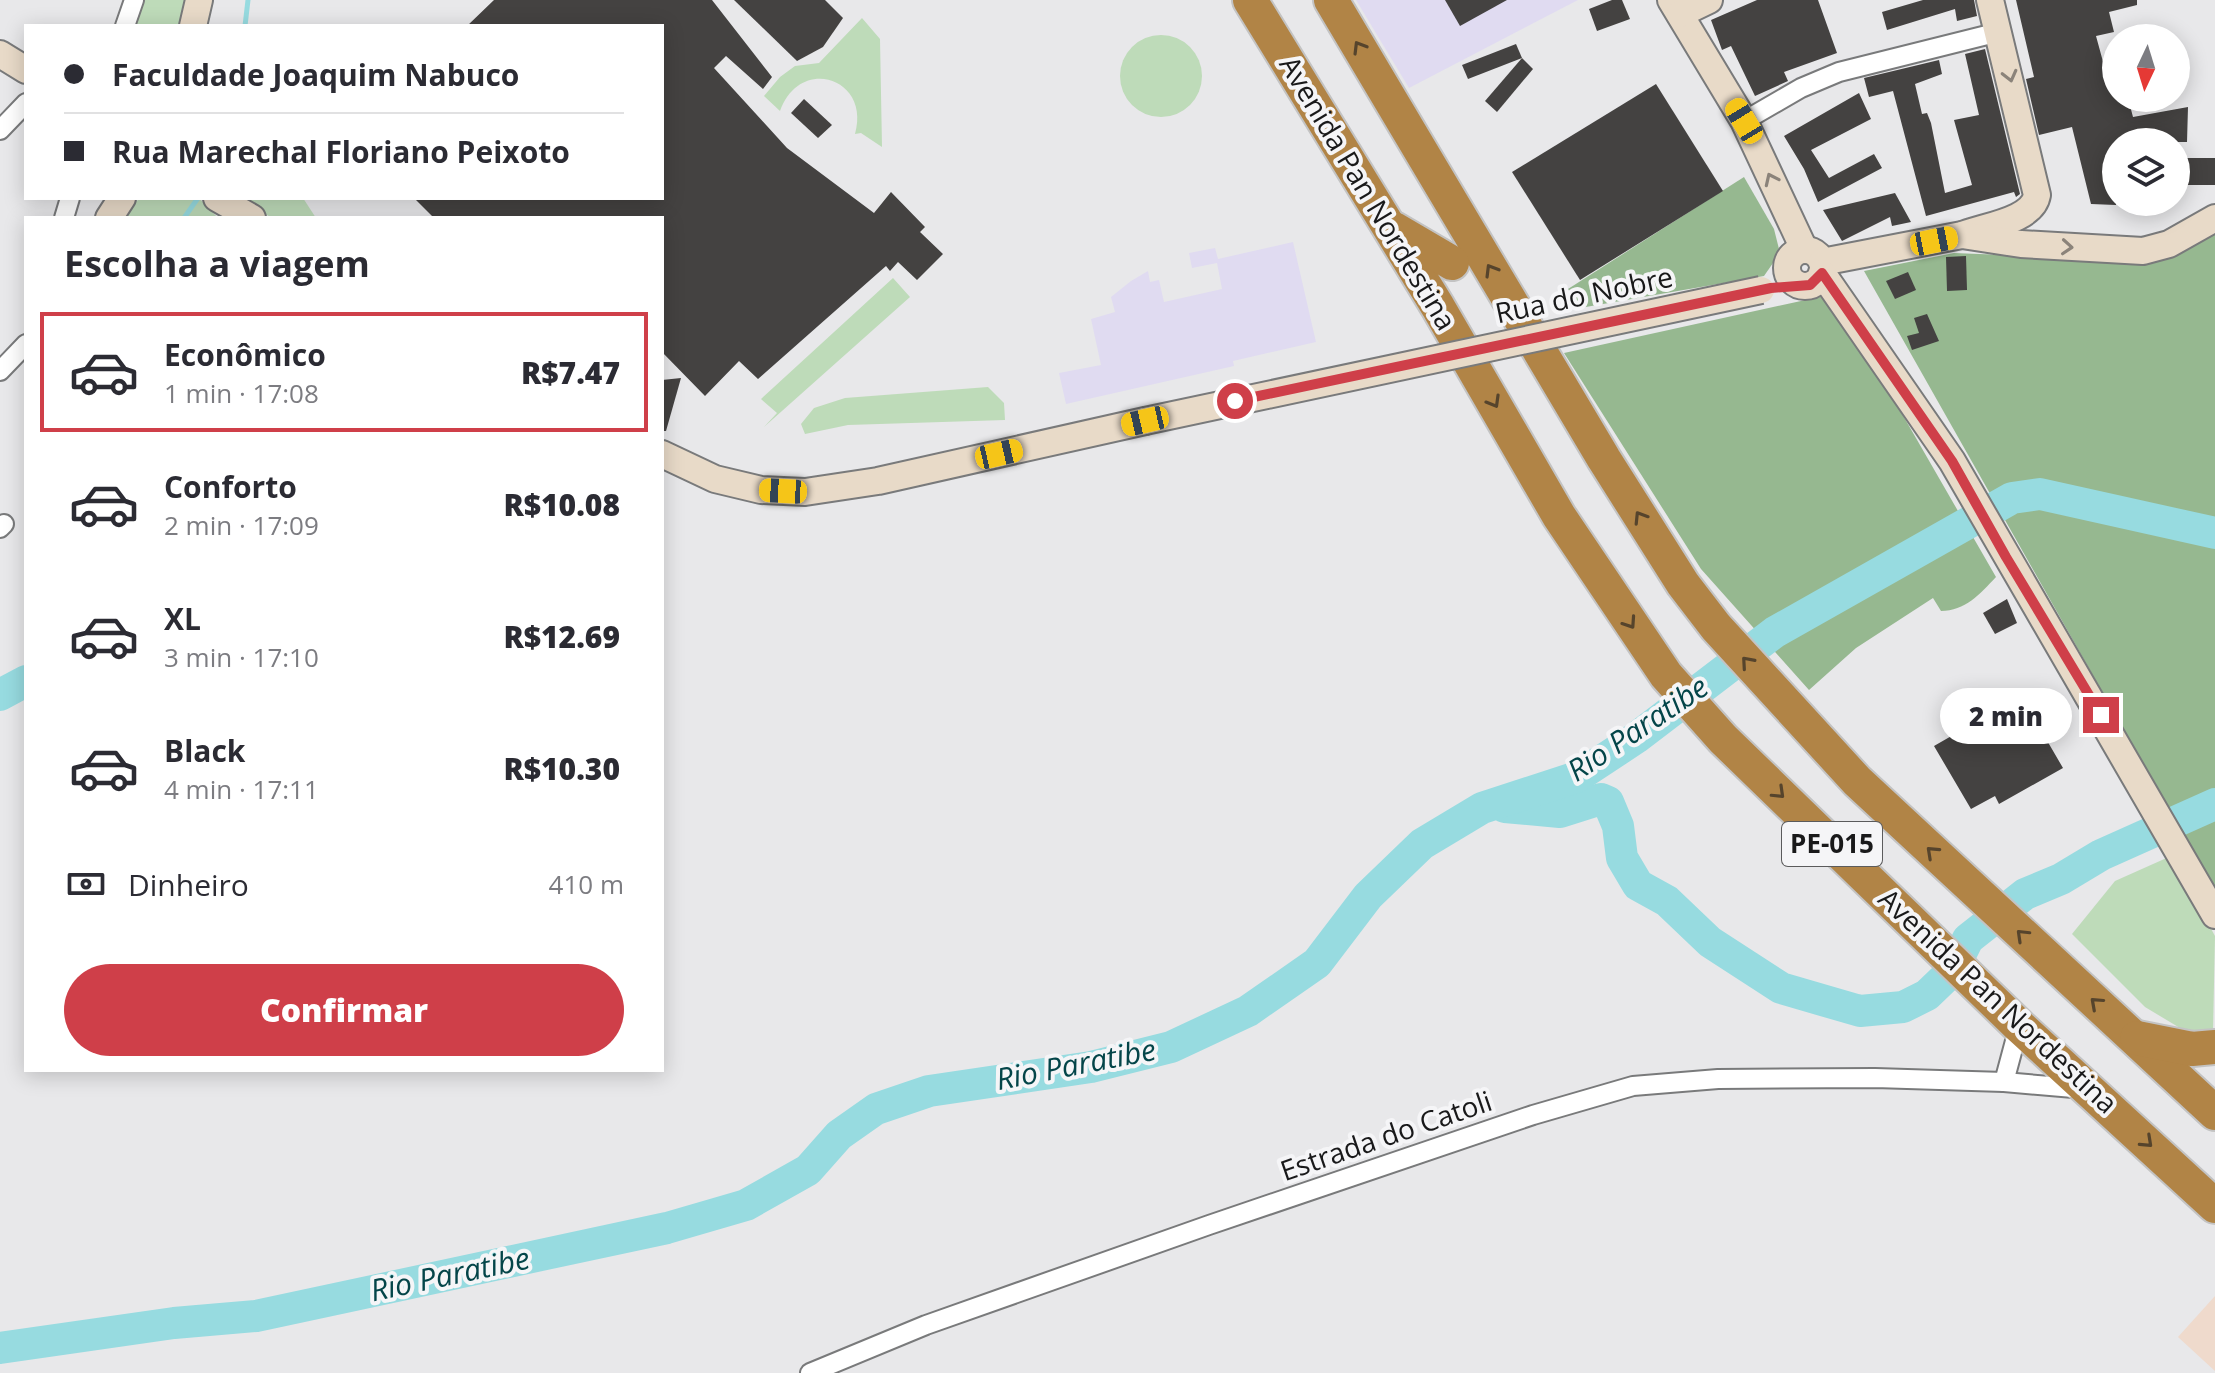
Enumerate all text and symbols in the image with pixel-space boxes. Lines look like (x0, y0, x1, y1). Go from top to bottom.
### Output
north arrow (2102, 24, 2190, 112)
map controls (2102, 24, 2190, 216)
one-way arrow (1353, 41, 1368, 56)
street label: Avenida Pan Nordestina (1272, 48, 1466, 337)
text: Faculdade Joaquim Nabuco (112, 54, 519, 95)
one-way arrow (2000, 68, 2017, 82)
car (1721, 94, 1767, 148)
button: layers (2102, 128, 2190, 216)
text: Rua Marechal Floriano Peixoto (112, 131, 570, 172)
one-way arrow (1765, 172, 1781, 187)
car (1908, 225, 1960, 257)
one-way arrow (2061, 238, 2074, 255)
text: Escolha a viagem (64, 239, 370, 288)
street label: Rua do Nobre (1491, 257, 1676, 331)
one-way arrow (1485, 264, 1501, 279)
text: Econômico (164, 334, 326, 375)
icon: car (68, 336, 140, 408)
text: R$7.47 (521, 352, 620, 393)
text: 1 min · 17:08 (164, 375, 319, 411)
route start (1217, 383, 1253, 419)
one-way arrow (1484, 393, 1500, 408)
car (1119, 404, 1171, 438)
car (973, 437, 1025, 471)
text: Conforto (164, 466, 297, 507)
icon: car (68, 468, 140, 540)
car (758, 478, 808, 504)
text: R$10.08 (503, 484, 620, 525)
text: 2 min · 17:09 (164, 507, 319, 543)
one-way arrow (1634, 511, 1649, 526)
text: XL (164, 598, 201, 639)
icon: car (68, 600, 140, 672)
one-way arrow (1620, 614, 1635, 628)
text: R$12.69 (503, 616, 620, 657)
text: 3 min · 17:10 (164, 639, 319, 675)
one-way arrow (1742, 656, 1756, 671)
water label: Rio Paratibe (1559, 665, 1716, 790)
callout: 2 min (1941, 687, 2073, 743)
route end (2083, 697, 2119, 733)
text: 2 min (1969, 698, 2043, 734)
text: Black (164, 730, 245, 771)
icon: car (68, 732, 140, 804)
text: R$10.30 (503, 748, 620, 789)
text: 4 min · 17:11 (164, 771, 319, 807)
one-way arrow (1770, 784, 1784, 799)
road number: PE-015 (1782, 822, 1882, 866)
one-way arrow (1927, 847, 1942, 861)
icon: cash (64, 862, 108, 906)
text: Dinheiro (128, 864, 249, 905)
text: 410 m (549, 866, 624, 902)
street label: Avenida Pan Nordestina (1871, 879, 2126, 1121)
one-way arrow (2017, 930, 2031, 945)
button: Confirmar (64, 964, 624, 1056)
one-way arrow (2091, 998, 2105, 1012)
water label: Rio Paratibe (992, 1028, 1159, 1099)
street label: Estrada do Catoli (1275, 1081, 1496, 1189)
one-way arrow (2138, 1133, 2152, 1148)
water label: Rio Paratibe (366, 1237, 533, 1310)

